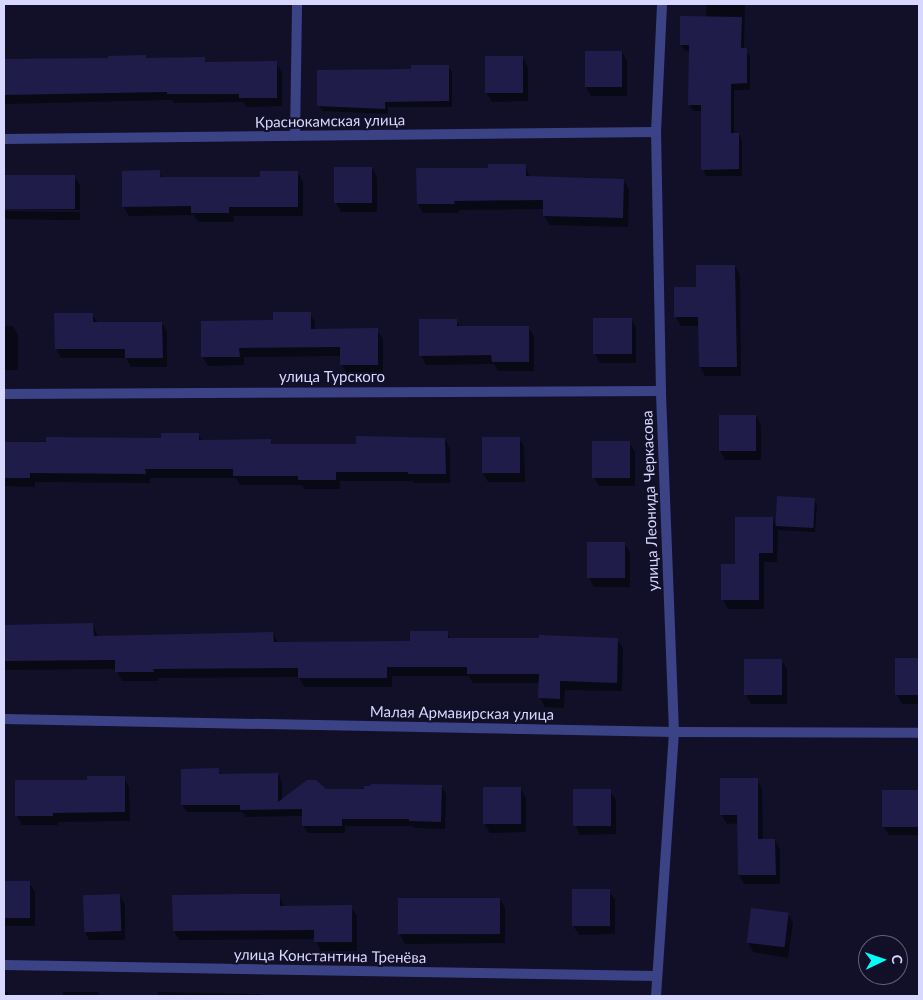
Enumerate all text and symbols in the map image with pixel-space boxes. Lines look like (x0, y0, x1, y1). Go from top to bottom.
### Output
street label: Краснокамская улица (255, 111, 405, 131)
street label: улица Турского (279, 368, 385, 386)
street label: улица Леонида Черкасова (638, 410, 662, 592)
street label: Малая Армавирская улица (370, 702, 554, 724)
north arrow (858, 935, 908, 985)
street label: улица Константина Тренёва (234, 945, 426, 967)
text: С (889, 954, 906, 964)

